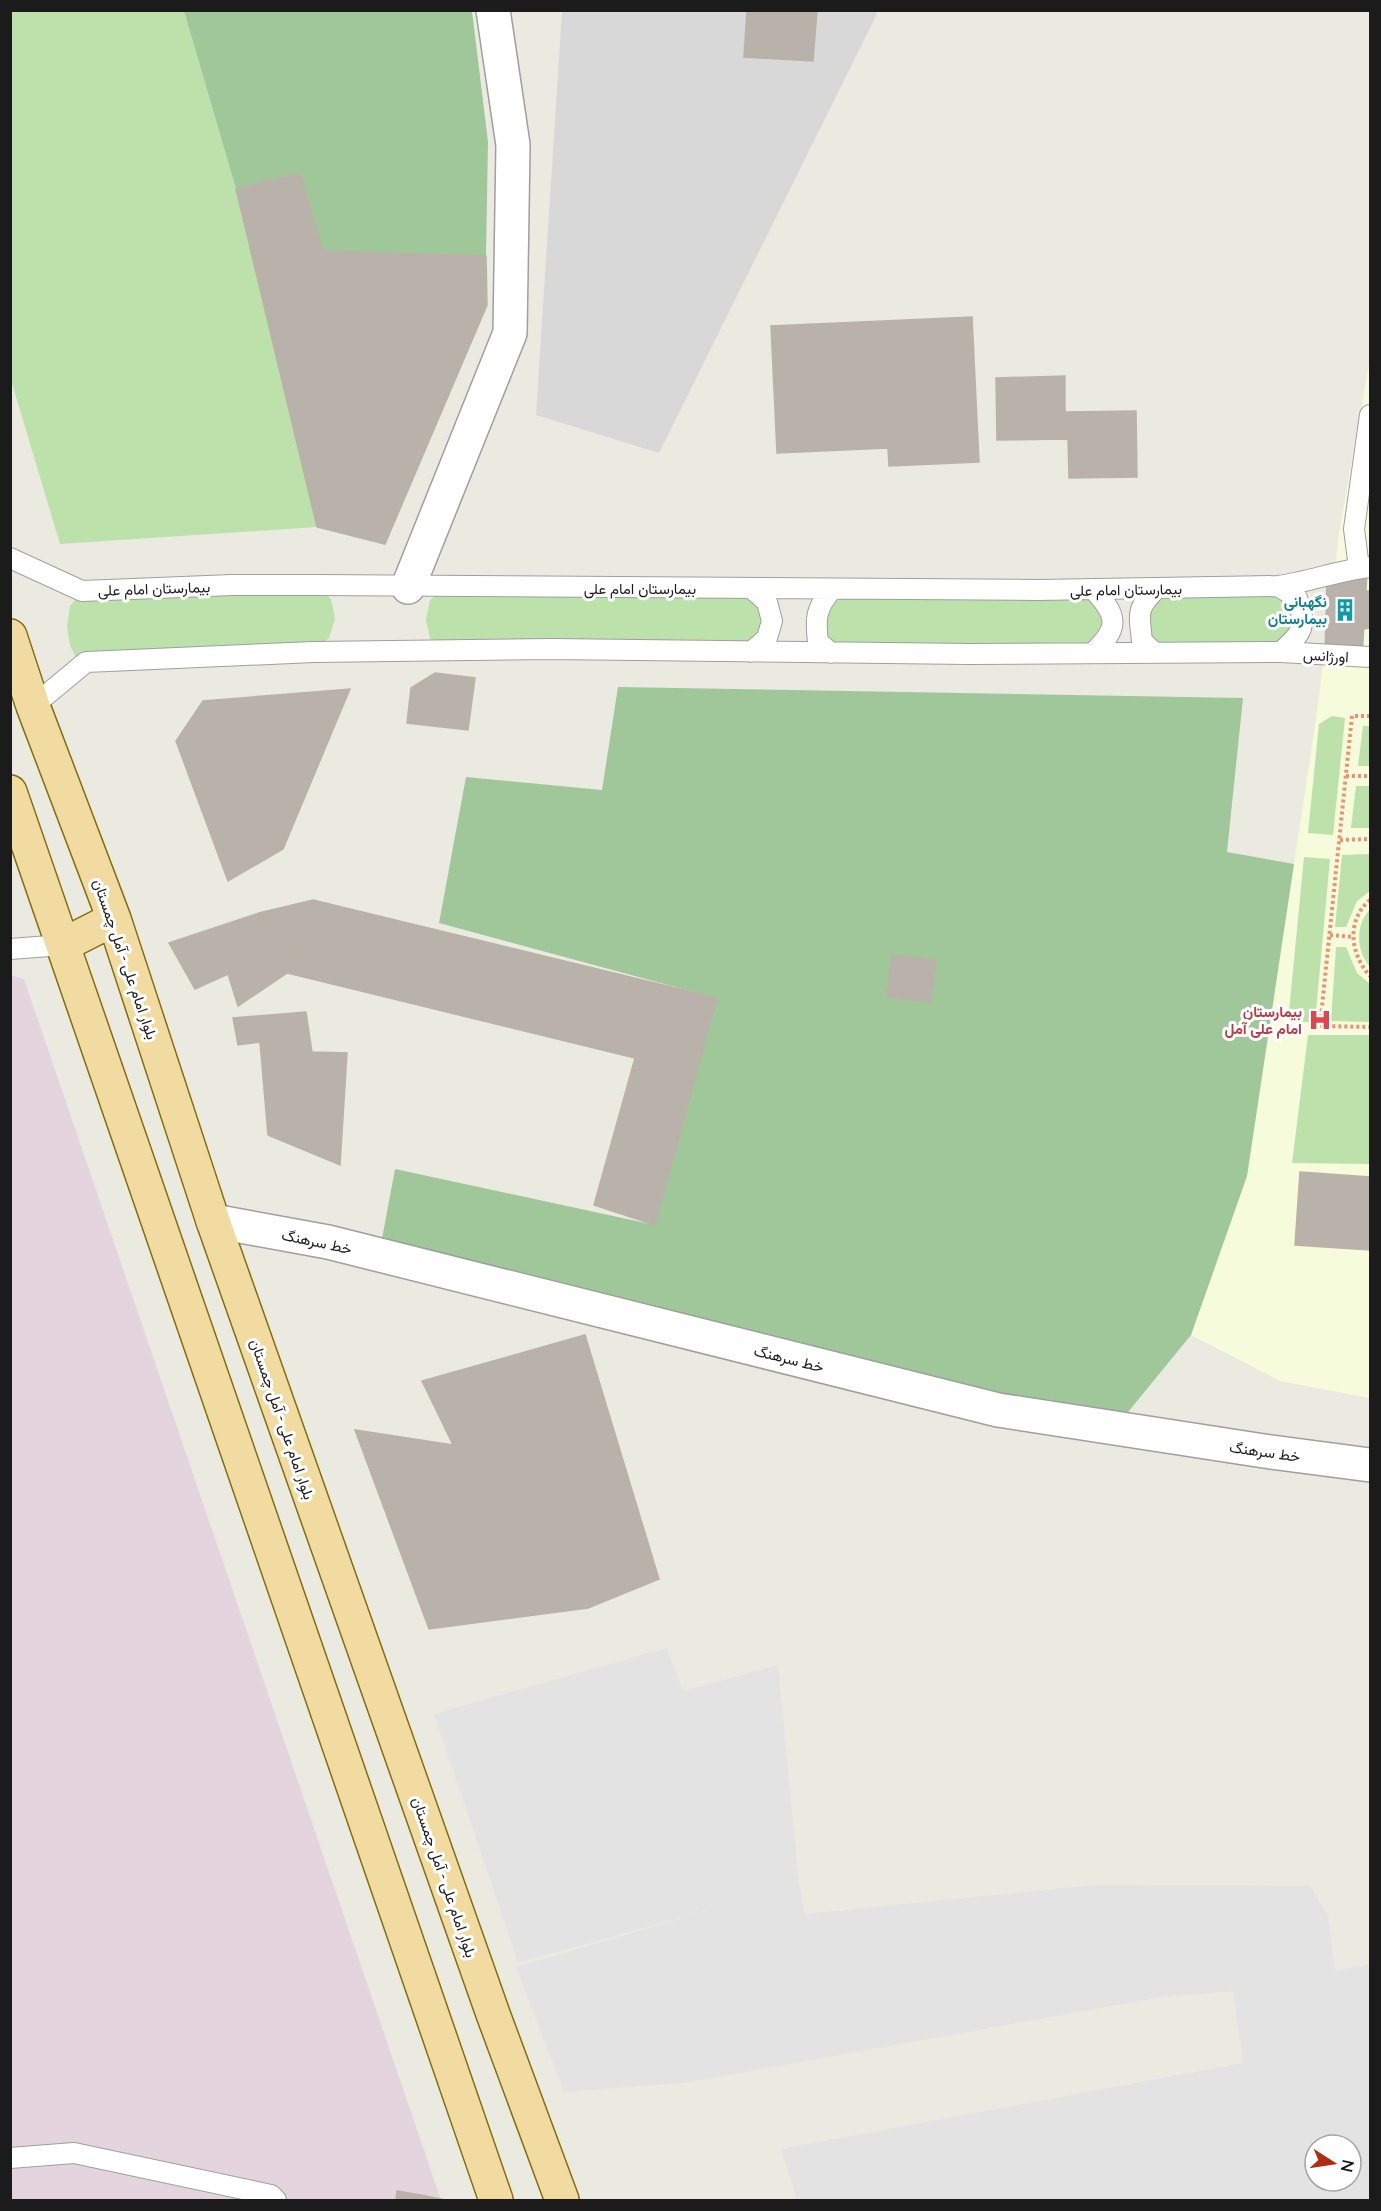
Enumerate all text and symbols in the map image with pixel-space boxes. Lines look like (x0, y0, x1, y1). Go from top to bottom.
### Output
street label: بیمارستان امام علی (98, 577, 211, 601)
street label: بیمارستان امام علی (584, 579, 696, 599)
street label: بیمارستان امام علی (1070, 579, 1182, 601)
place label: نگهبانی بیمارستان (1268, 592, 1327, 628)
building icon: نگهبانی بیمارستان (1332, 597, 1358, 623)
street label: اورژانس (1303, 645, 1349, 667)
street label: بلوار امام علی - آمل چمستان (88, 876, 162, 1042)
place label: بیمارستان امام علی آمل (1224, 1002, 1302, 1039)
hospital icon: بیمارستان امام علی آمل (1307, 1007, 1333, 1033)
street label: خط سرهنگ (280, 1225, 354, 1258)
street label: بلوار امام علی - آمل چمستان (245, 1336, 319, 1502)
street label: خط سرهنگ (752, 1341, 826, 1376)
street label: خط سرهنگ (1228, 1437, 1302, 1466)
street label: بلوار امام علی - آمل چمستان (407, 1794, 481, 1960)
north arrow (1303, 2133, 1363, 2193)
text: N (1338, 2158, 1359, 2174)

